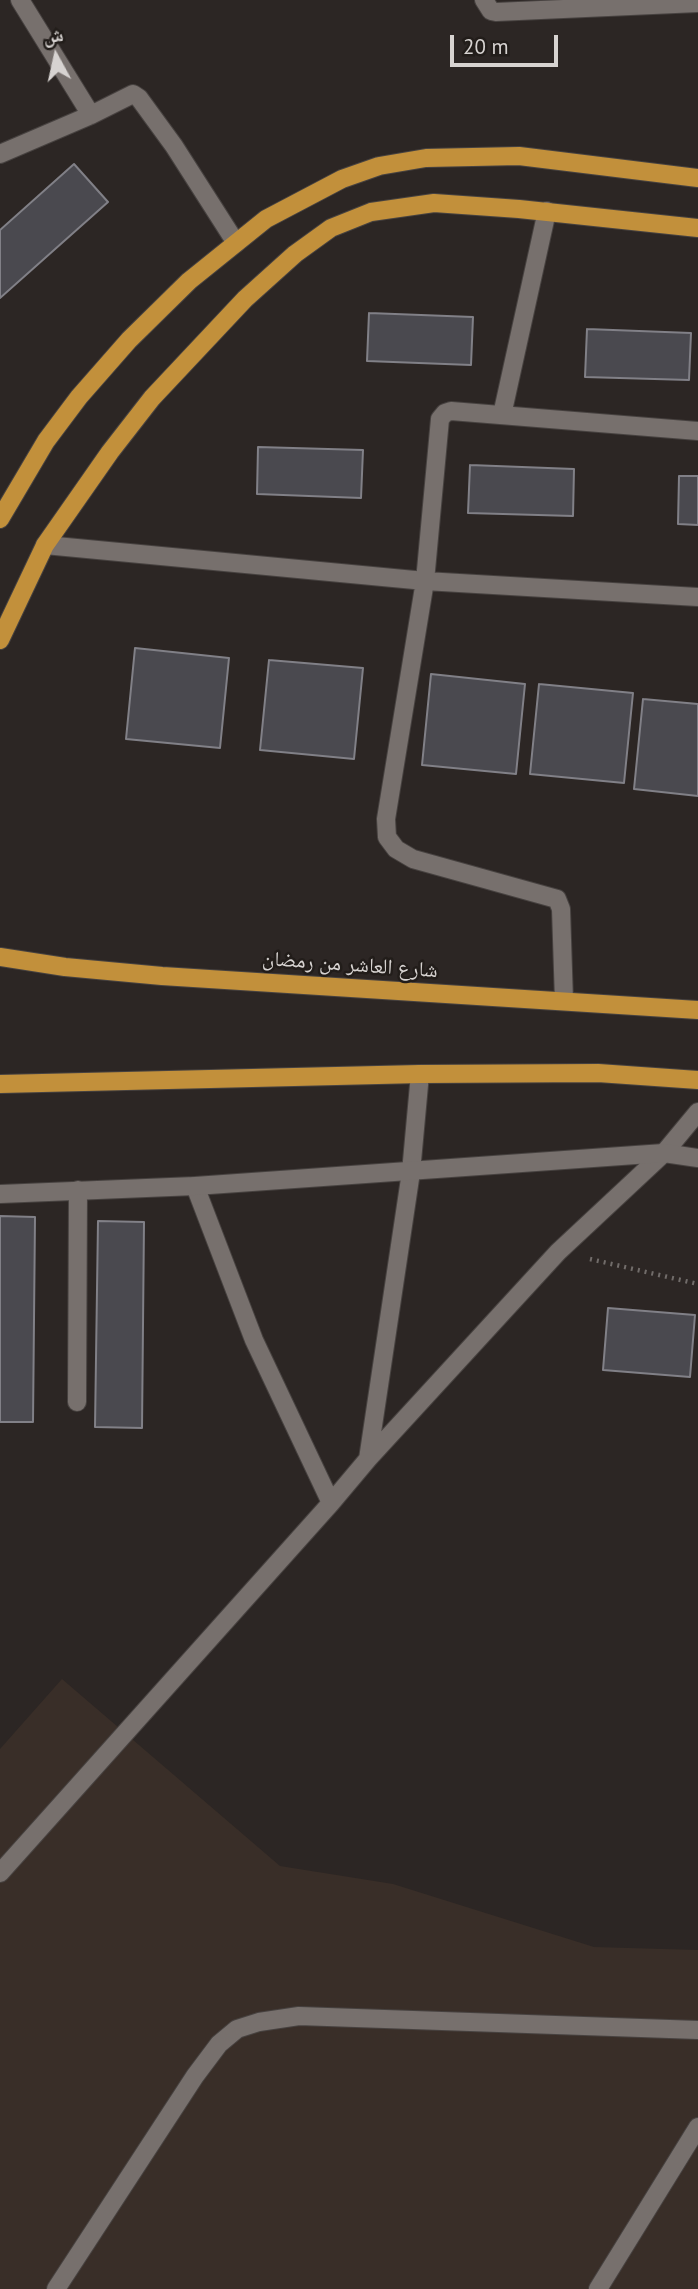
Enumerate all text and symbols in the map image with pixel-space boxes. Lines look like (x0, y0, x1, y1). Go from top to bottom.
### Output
north arrow (21, 21, 91, 91)
scale bar (453, 21, 562, 65)
text: ش (41, 22, 65, 48)
text: 20 m (463, 33, 509, 60)
street label: شارع العاشر من رمضان (261, 946, 439, 984)

